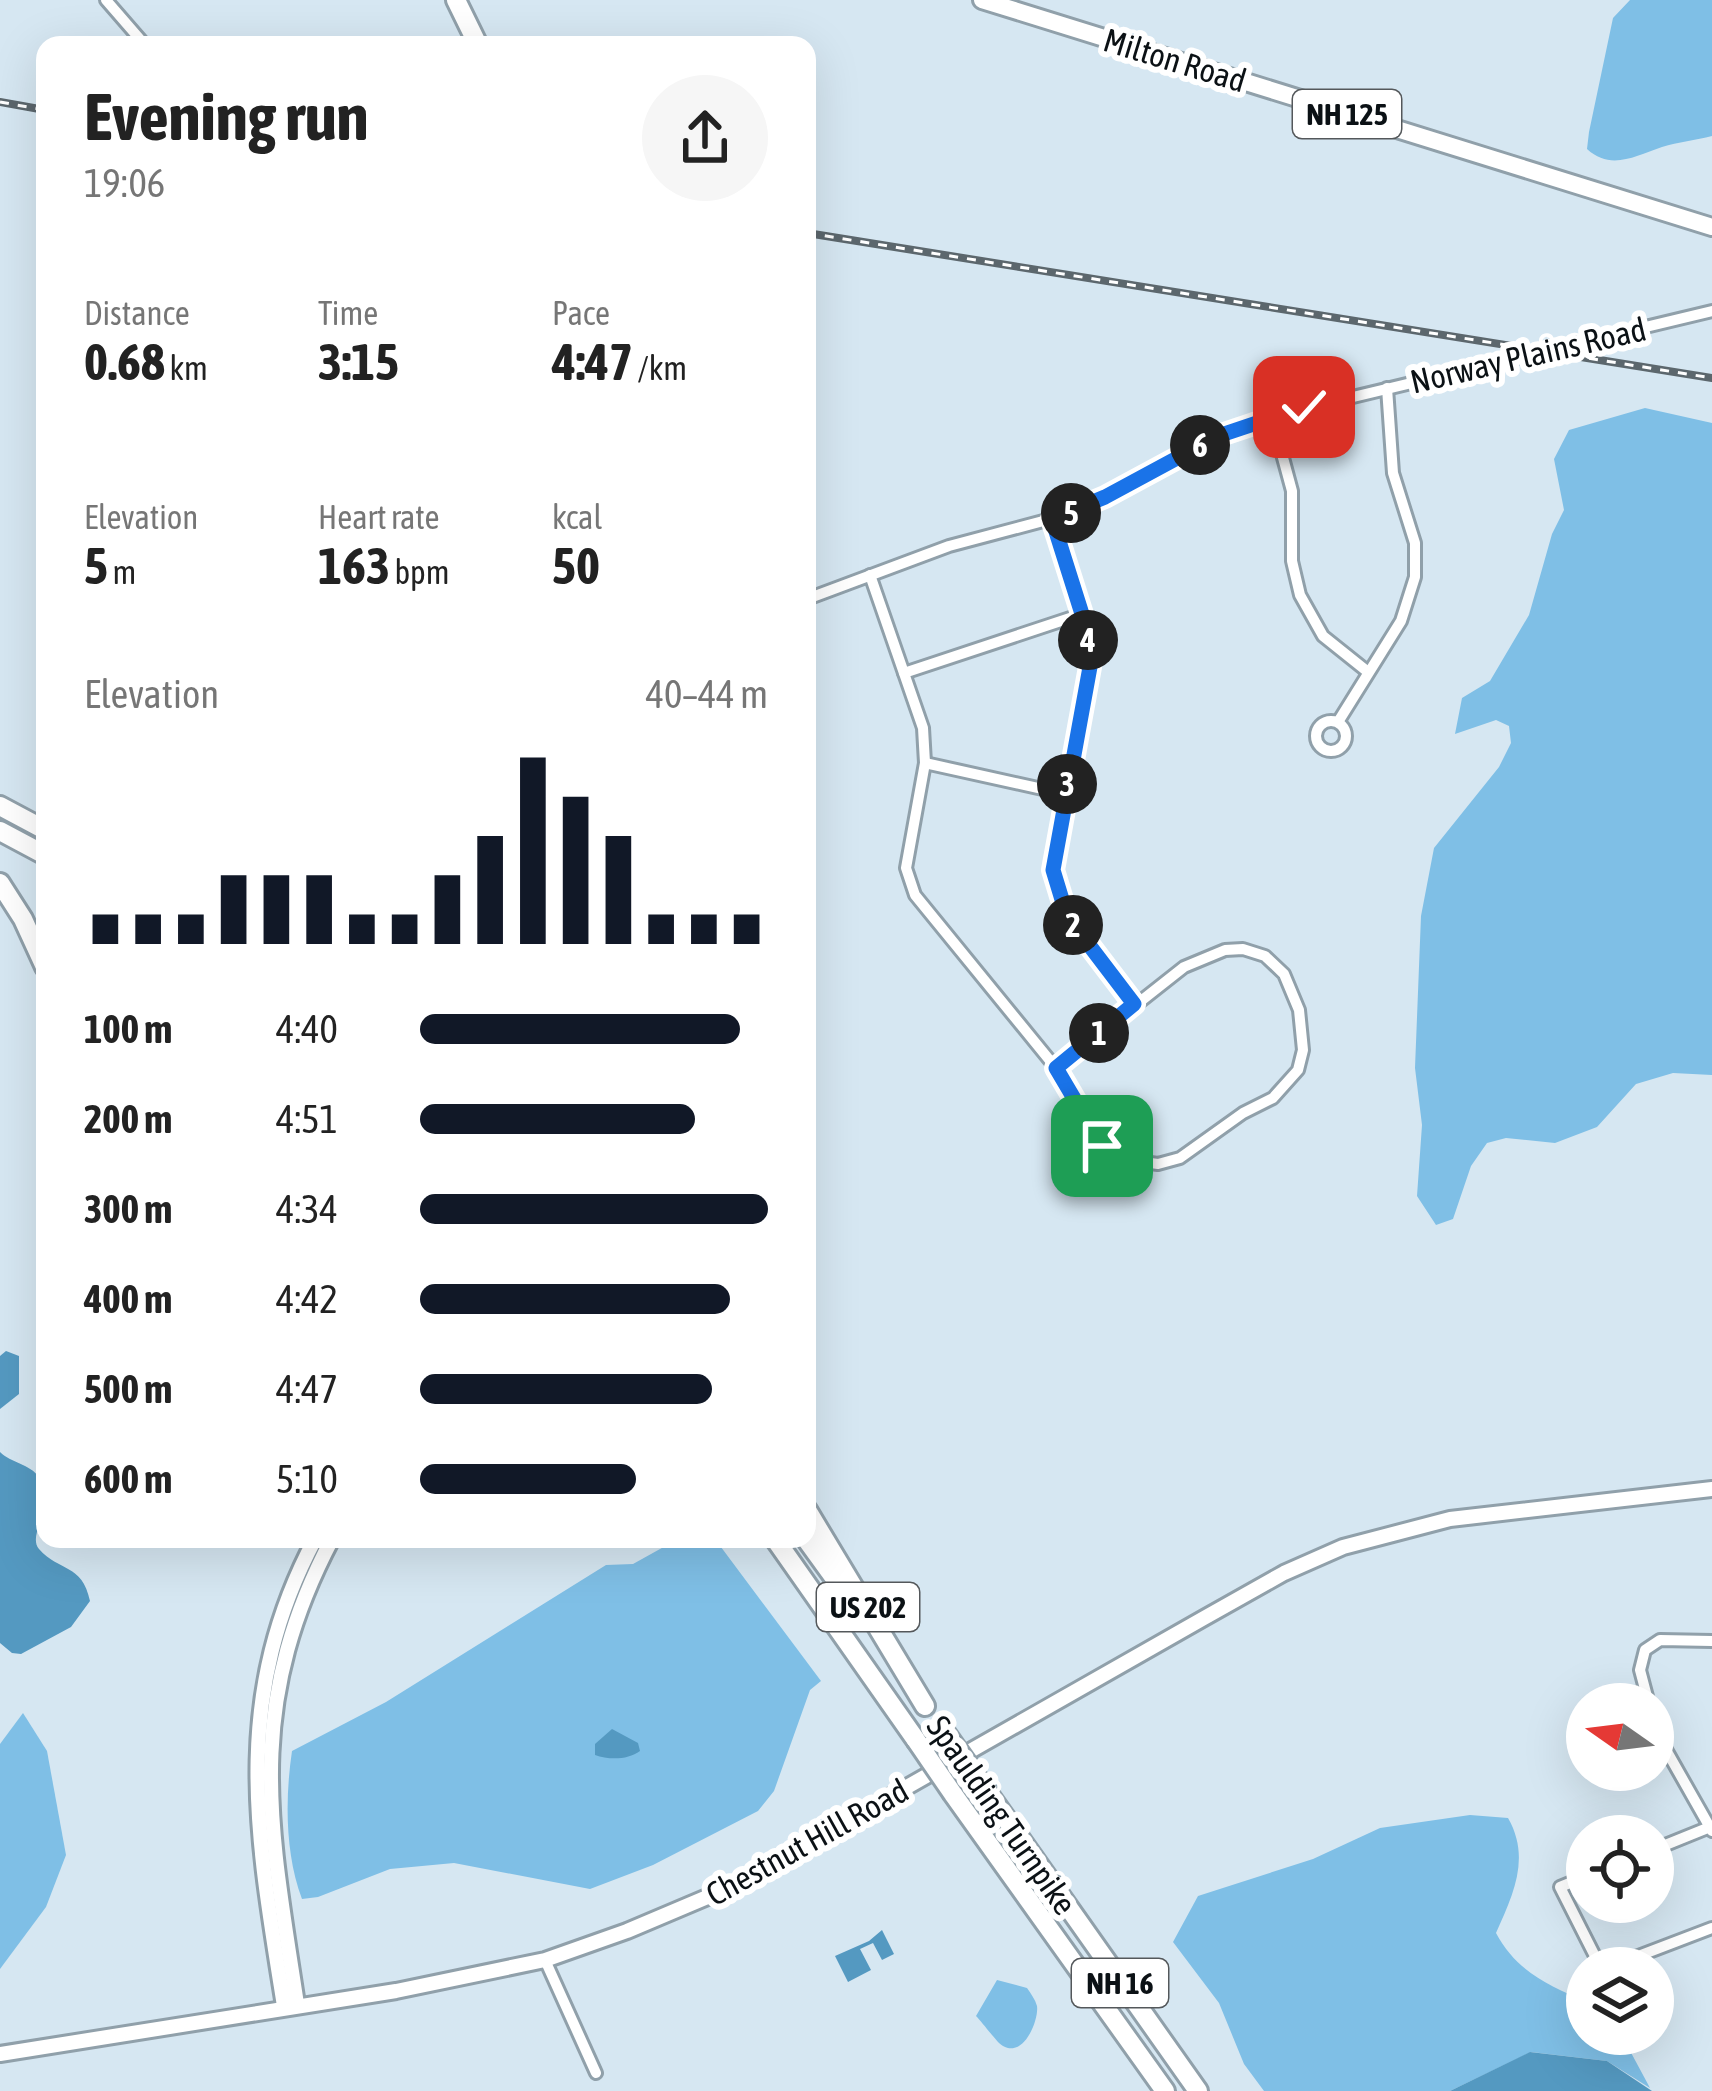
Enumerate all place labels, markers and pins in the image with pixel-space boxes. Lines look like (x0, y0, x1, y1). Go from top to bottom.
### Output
pin (1253, 356, 1355, 458)
pin: 6 (1170, 415, 1230, 475)
pin: 5 (1041, 483, 1101, 543)
pin: 4 (1058, 610, 1118, 670)
pin: 3 (1037, 754, 1097, 814)
pin: 2 (1043, 895, 1103, 955)
pin: 1 (1069, 1003, 1129, 1063)
pin (1051, 1095, 1153, 1197)

